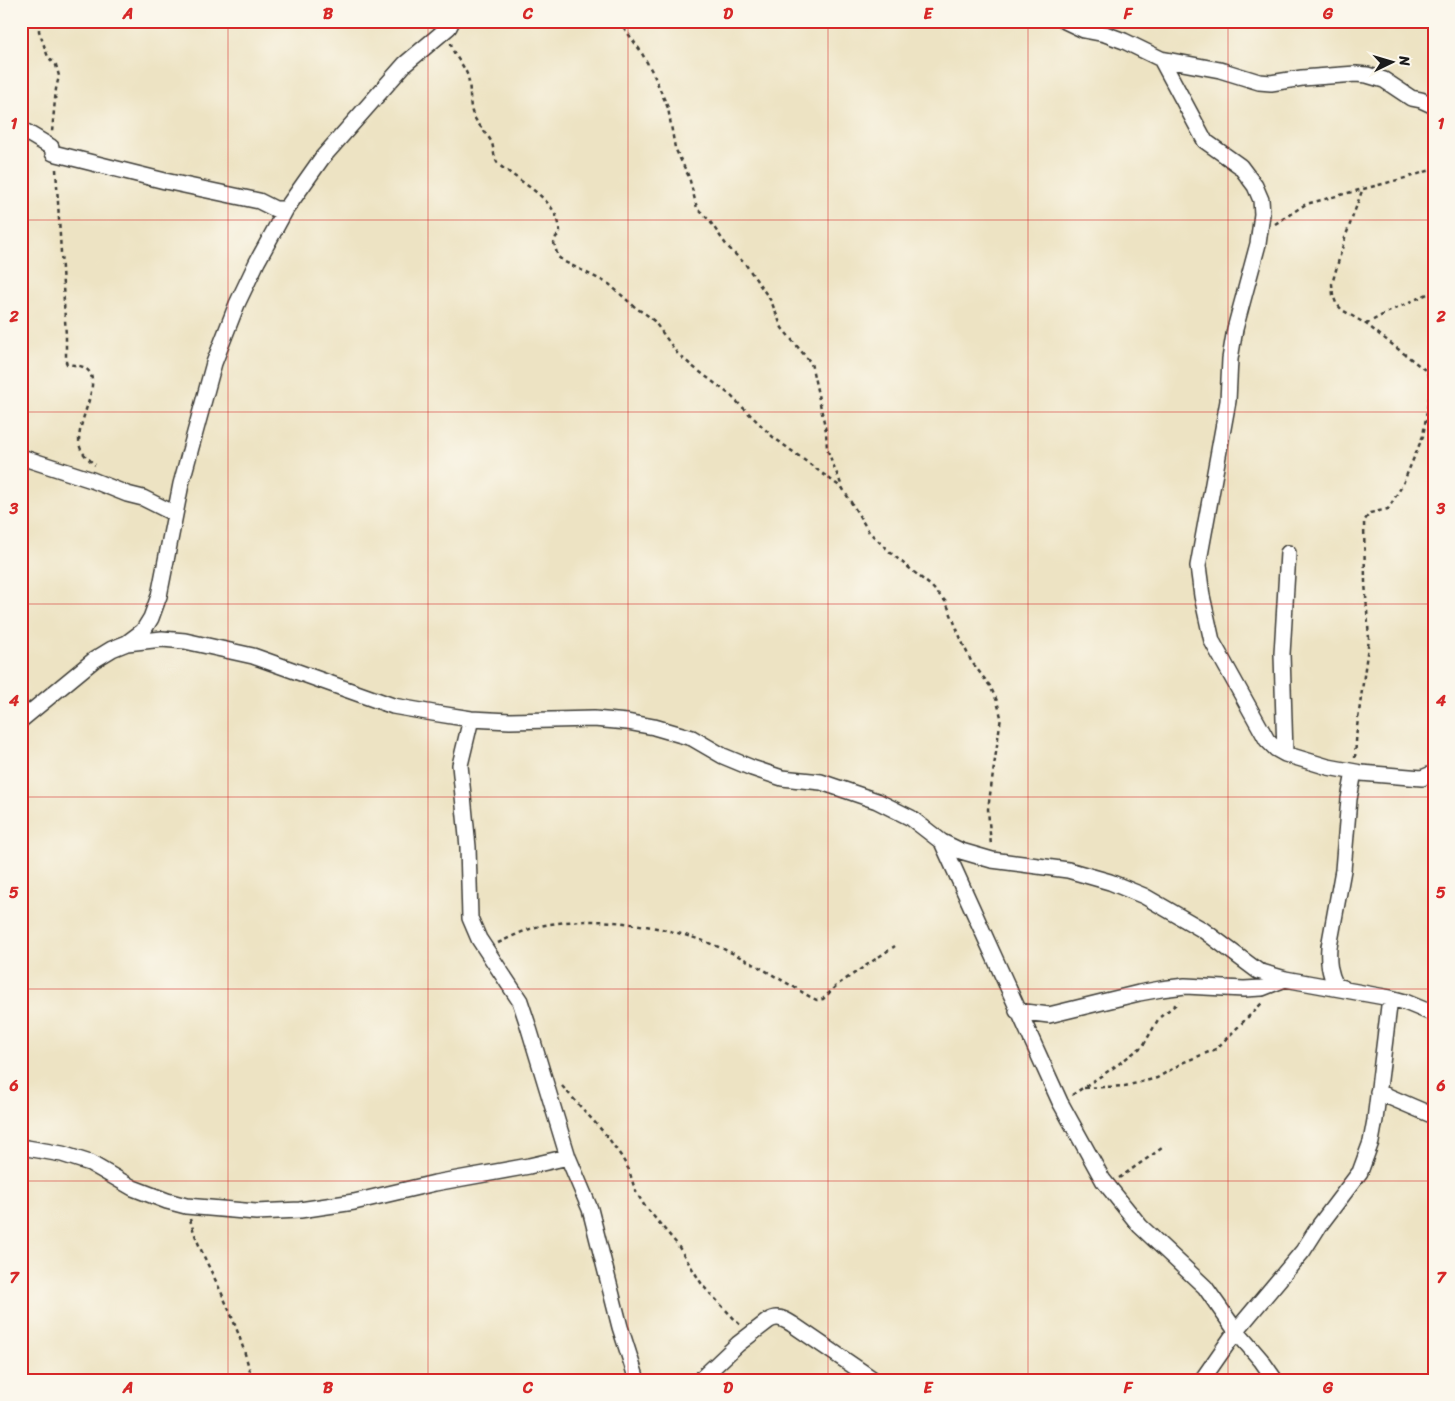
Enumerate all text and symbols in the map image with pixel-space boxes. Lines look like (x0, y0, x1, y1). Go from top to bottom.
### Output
text: A (122, 0, 133, 28)
text: B (323, 0, 334, 28)
text: C (522, 0, 534, 28)
text: D (723, 0, 733, 28)
text: E (924, 0, 934, 28)
text: F (1123, 0, 1134, 28)
text: G (1322, 0, 1334, 28)
north arrow (1368, 38, 1418, 88)
text: N (1391, 54, 1417, 67)
text: 1 (11, 109, 18, 138)
text: 1 (1438, 109, 1445, 138)
text: 2 (8, 302, 19, 331)
text: 2 (1435, 302, 1446, 331)
text: 3 (9, 494, 19, 523)
text: 3 (1436, 494, 1446, 523)
text: 4 (8, 686, 19, 715)
text: 4 (1435, 686, 1446, 715)
text: 5 (9, 878, 19, 907)
text: 5 (1436, 878, 1446, 907)
text: 6 (8, 1071, 19, 1100)
text: 6 (1435, 1071, 1446, 1100)
text: 7 (9, 1263, 20, 1292)
text: 7 (1436, 1263, 1447, 1292)
text: A (122, 1373, 133, 1401)
text: B (323, 1373, 334, 1401)
text: C (522, 1373, 534, 1401)
text: D (723, 1373, 733, 1401)
text: E (924, 1373, 934, 1401)
text: F (1123, 1373, 1134, 1401)
text: G (1322, 1373, 1334, 1401)

